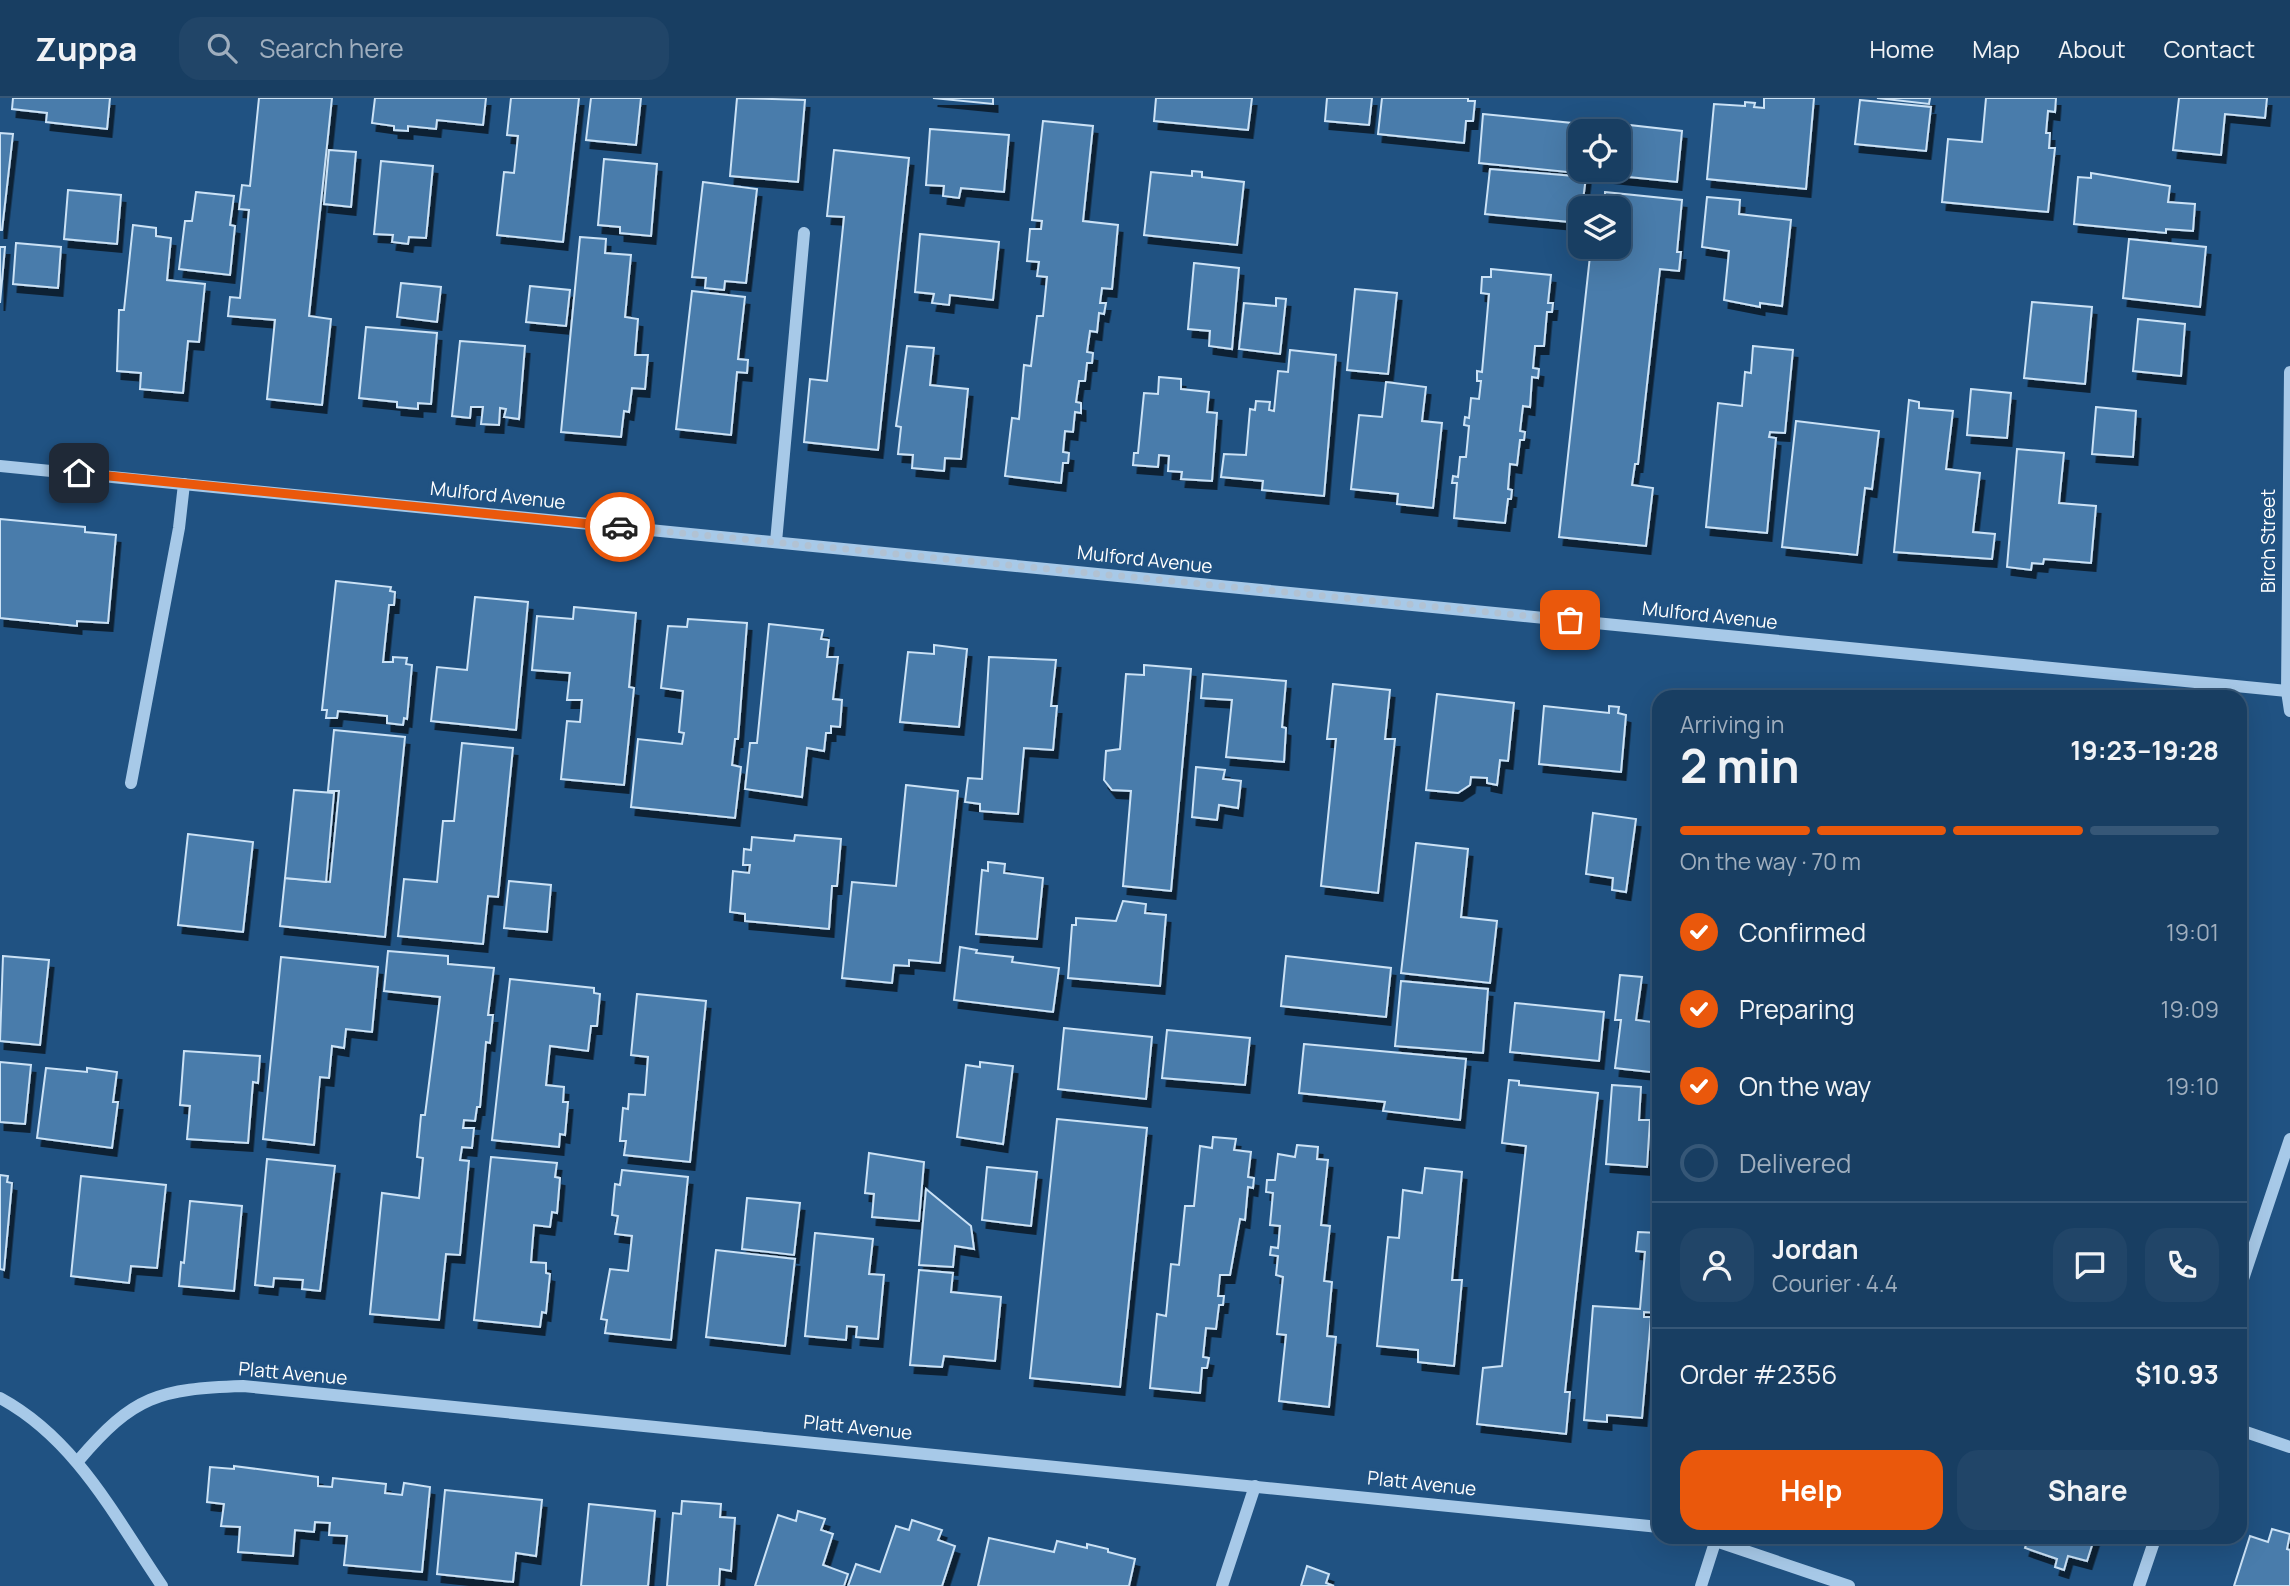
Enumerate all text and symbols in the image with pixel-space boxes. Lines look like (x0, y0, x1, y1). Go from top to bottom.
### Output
search box (179, 17, 669, 80)
text: Zuppa (35, 26, 137, 71)
icon: search (203, 29, 241, 67)
text: Search here (259, 30, 404, 66)
text: Home (1869, 32, 1934, 65)
text: Map (1972, 32, 2020, 65)
text: About (2058, 32, 2126, 65)
text: Contact (2164, 32, 2255, 65)
map controls (1568, 119, 1631, 259)
button: locate (1568, 119, 1631, 182)
button: layers (1568, 196, 1631, 259)
pin (49, 443, 109, 503)
icon: home (60, 454, 98, 492)
street label: Mulford Avenue (429, 475, 567, 515)
street label: Birch Street (2255, 489, 2281, 593)
courier (585, 492, 655, 562)
icon: car (601, 508, 639, 546)
street label: Mulford Avenue (1076, 539, 1214, 579)
pin (1540, 590, 1600, 650)
street label: Mulford Avenue (1641, 595, 1779, 635)
icon: bag (1551, 601, 1589, 639)
text: Arriving in (1680, 708, 1785, 740)
text: 19:23–19:28 (2070, 732, 2219, 768)
text: 2 min (1680, 734, 1800, 797)
text: On the way · 70 m (1680, 845, 1861, 877)
icon: check (1680, 913, 1718, 951)
text: Confirmed (1739, 914, 1866, 950)
text: 19:01 (2166, 916, 2219, 948)
icon: check (1680, 990, 1718, 1028)
text: Preparing (1739, 991, 1855, 1027)
text: 19:09 (2161, 993, 2219, 1025)
icon: check (1680, 1067, 1718, 1105)
text: On the way (1739, 1068, 1871, 1104)
text: 19:10 (2166, 1070, 2219, 1102)
text: Delivered (1739, 1145, 1851, 1181)
button: person (1680, 1228, 1754, 1302)
button: chat (2053, 1228, 2127, 1302)
button: phone (2145, 1228, 2219, 1302)
text: Jordan (1772, 1231, 1858, 1267)
text: Courier · 4.4 (1772, 1267, 1898, 1299)
street label: Platt Avenue (237, 1355, 349, 1391)
text: Order #2356 (1680, 1356, 1837, 1392)
text: $10.93 (2135, 1356, 2219, 1392)
street label: Platt Avenue (802, 1408, 914, 1446)
button: Help (1680, 1450, 1943, 1530)
button: Share (1957, 1450, 2219, 1530)
street label: Platt Avenue (1366, 1464, 1478, 1502)

